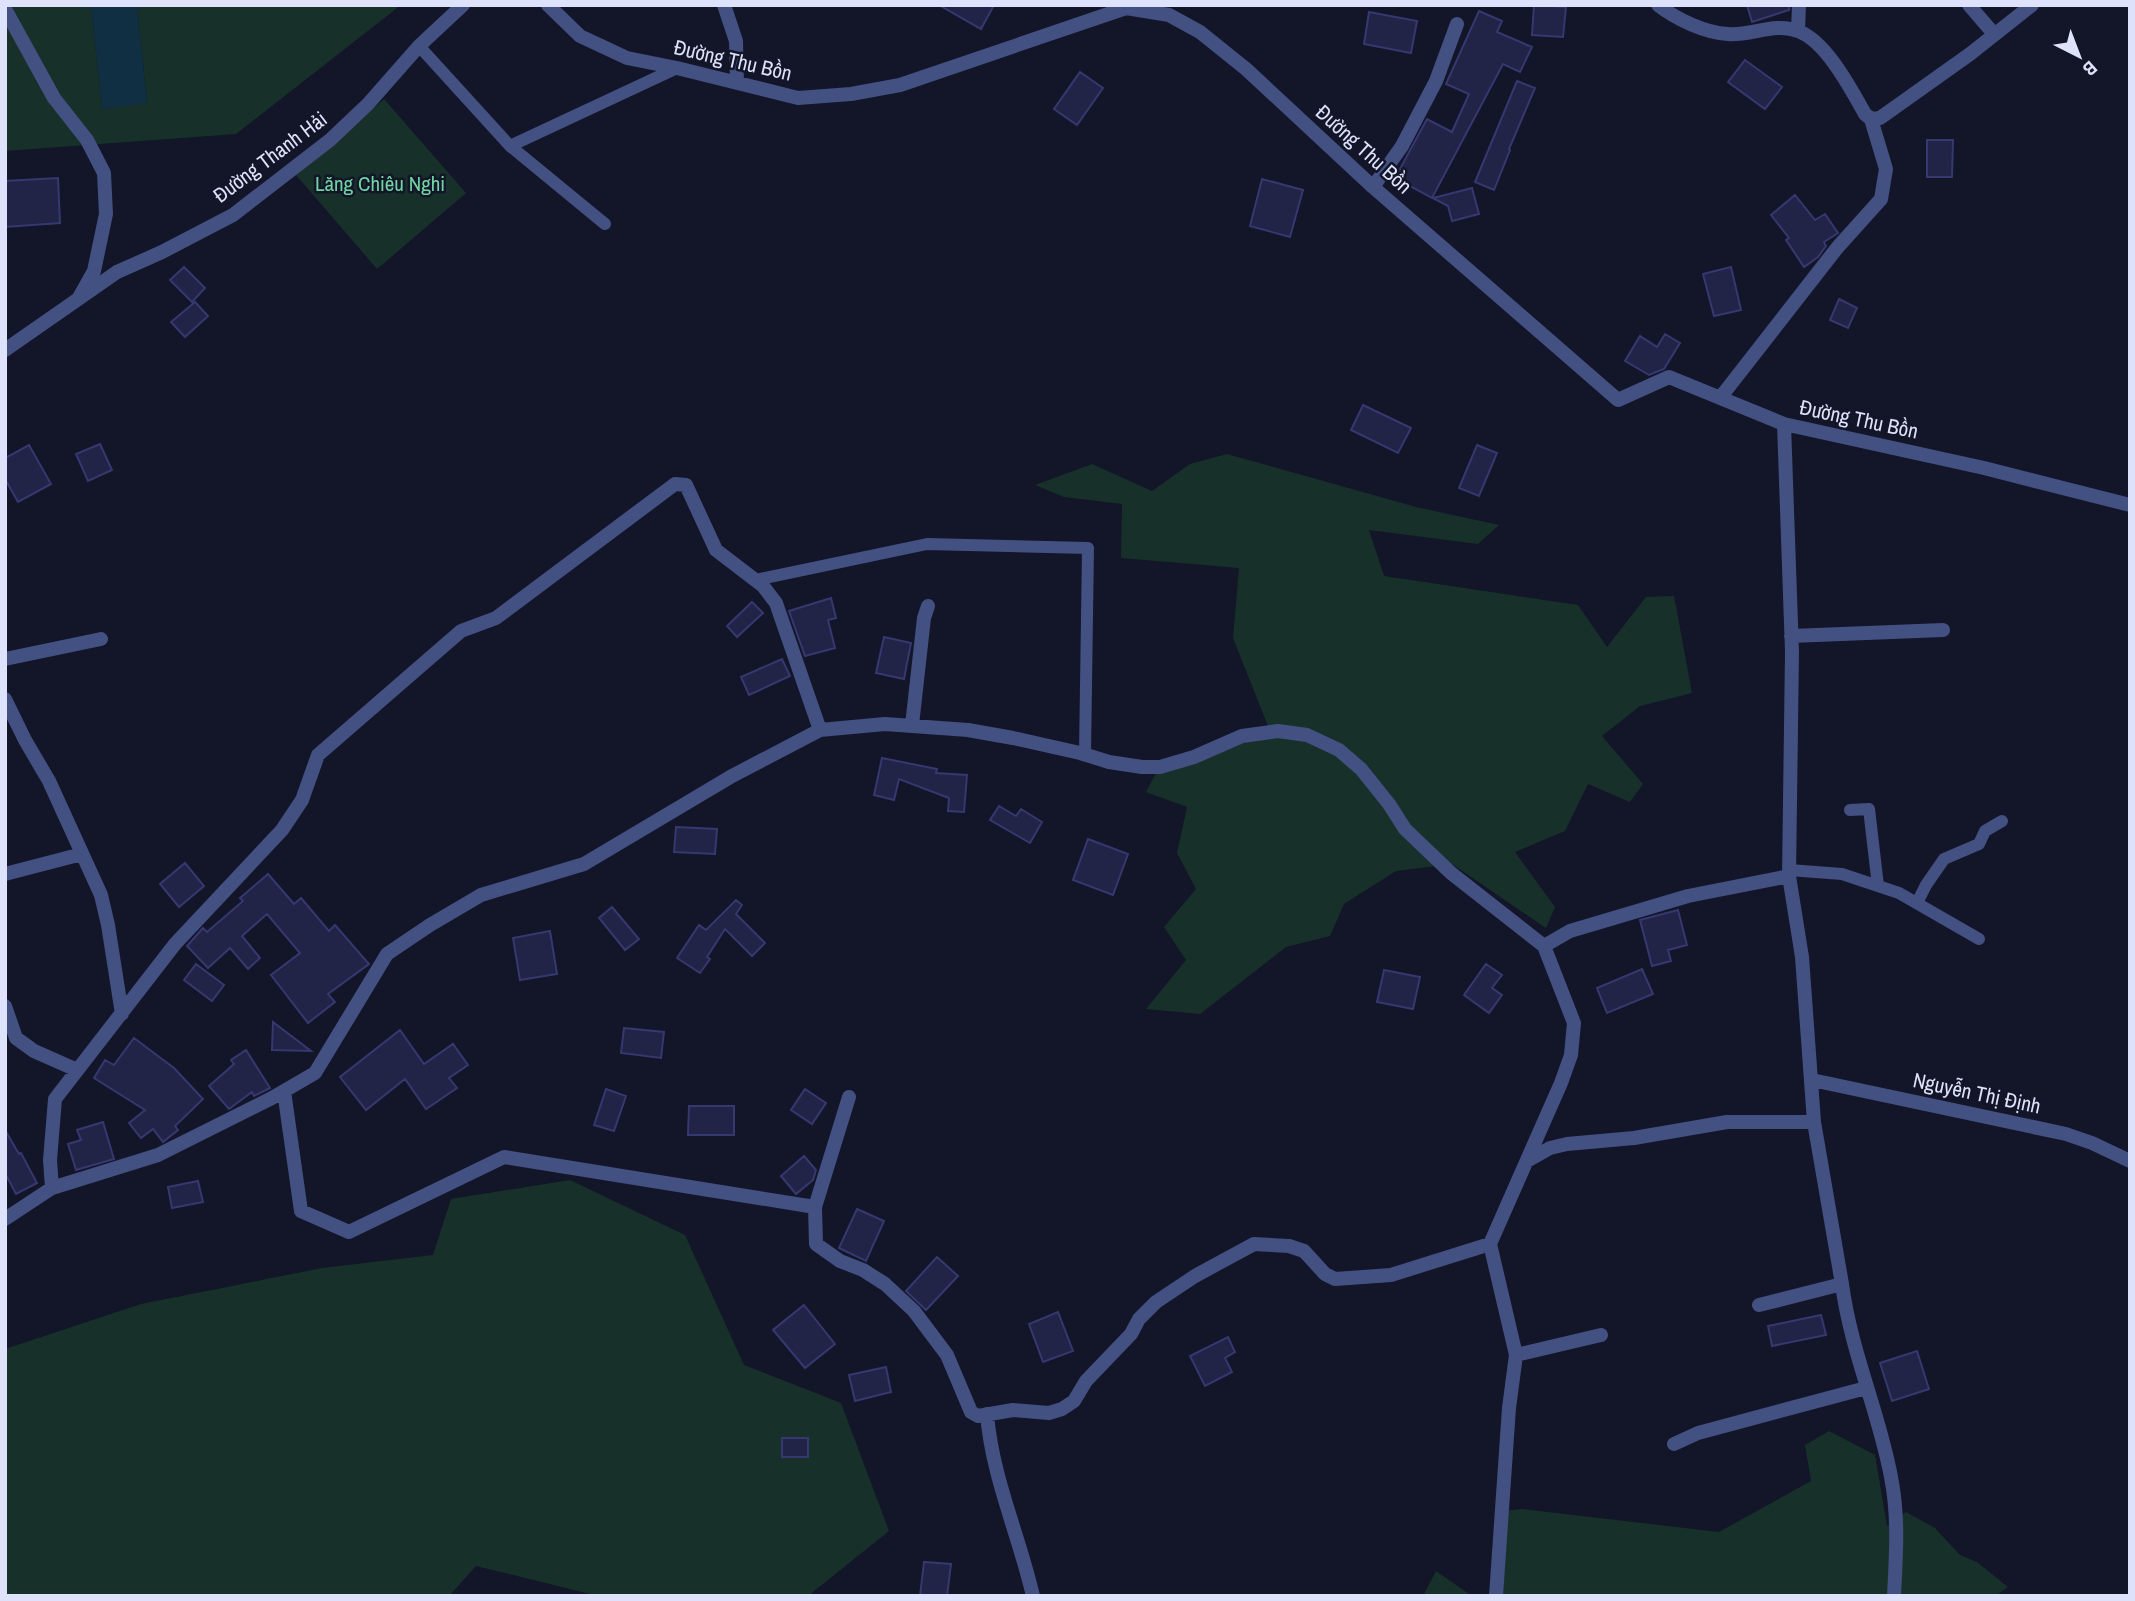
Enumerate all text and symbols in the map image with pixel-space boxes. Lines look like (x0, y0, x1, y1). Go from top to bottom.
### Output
north arrow (2044, 21, 2114, 91)
street label: Đường Thu Bồn (671, 32, 795, 88)
text: B (2077, 55, 2103, 82)
street label: Đường Thu Bồn (1310, 98, 1418, 200)
street label: Đường Thanh Hải (207, 105, 333, 209)
park label: Lăng Chiêu Nghi (315, 169, 445, 198)
street label: Đường Thu Bồn (1797, 392, 1921, 446)
street label: Nguyễn Thị Định (1910, 1065, 2044, 1121)

